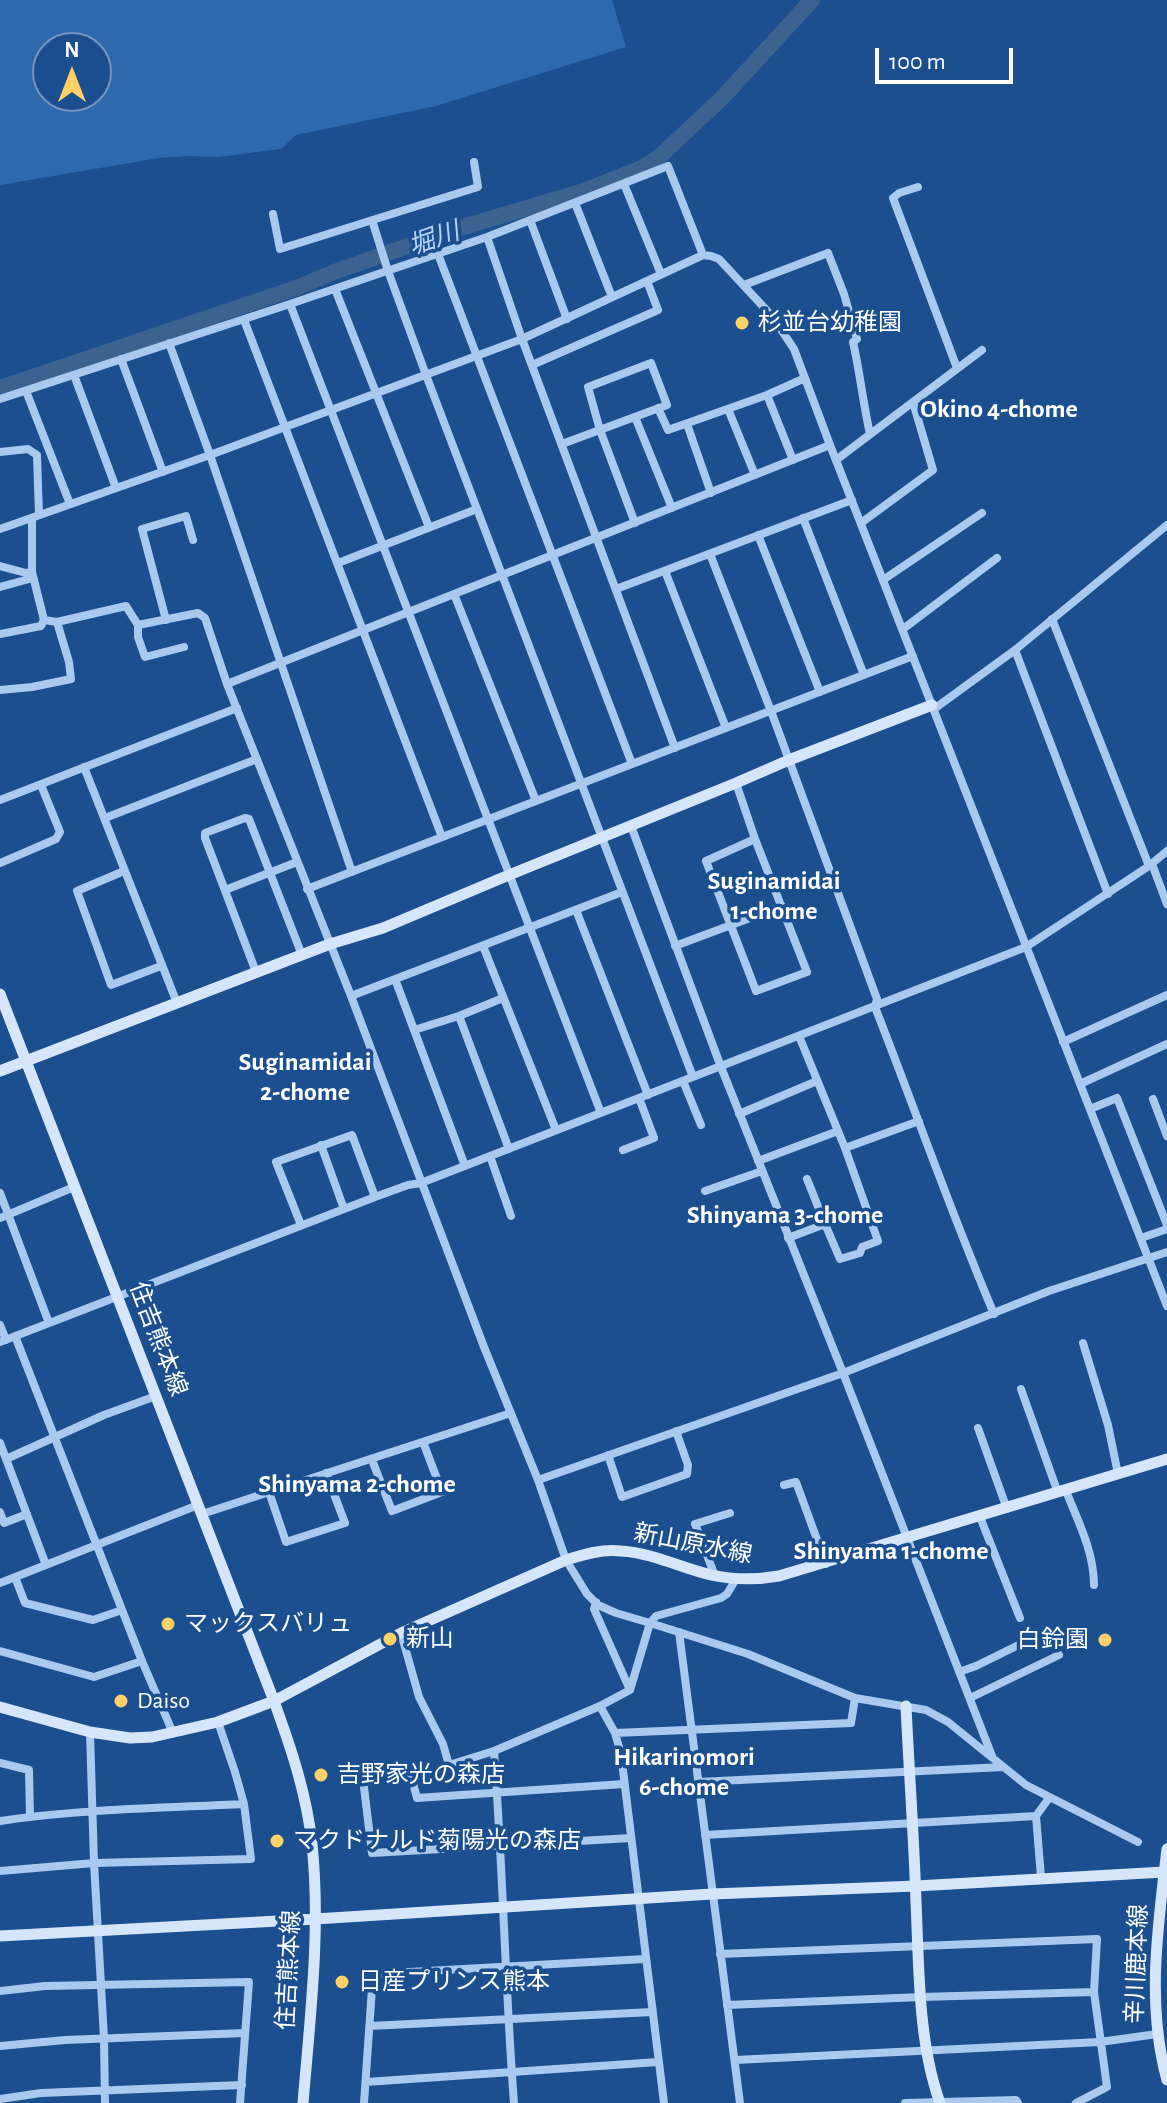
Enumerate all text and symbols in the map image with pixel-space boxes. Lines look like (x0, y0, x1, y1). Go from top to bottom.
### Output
north arrow (32, 32, 112, 112)
scale bar (879, 32, 1017, 82)
text: N (64, 39, 80, 61)
text: 100 m (889, 50, 946, 74)
water label: 堀川 (404, 216, 464, 262)
place label: 杉並台幼稚園 (758, 309, 902, 337)
marker: 杉並台幼稚園 (733, 314, 751, 332)
district label: Okino 4-chome (920, 393, 1078, 425)
district label: Suginamidai 1-chome (707, 865, 841, 926)
district label: Suginamidai 2-chome (238, 1046, 372, 1108)
district label: Shinyama 3-chome (687, 1199, 883, 1231)
street label: 住吉熊本線 (123, 1278, 193, 1400)
district label: Shinyama 2-chome (258, 1468, 456, 1500)
street label: 新山原水線 (631, 1518, 755, 1570)
district label: Shinyama 1-chome (794, 1535, 988, 1567)
place label: マックスバリュ (184, 1610, 352, 1638)
marker: マックスバリュ (159, 1615, 177, 1633)
place label: 新山 (406, 1625, 454, 1653)
place label: 白鈴園 (1017, 1626, 1089, 1654)
marker: 新山 (381, 1630, 399, 1648)
marker: 白鈴園 (1096, 1631, 1114, 1649)
place label: Daiso (137, 1687, 190, 1715)
marker: Daiso (112, 1692, 130, 1710)
district label: Hikarinomori 6-chome (613, 1741, 755, 1802)
place label: 吉野家光の森店 (337, 1761, 505, 1789)
marker: 吉野家光の森店 (312, 1766, 330, 1784)
place label: マクドナルド菊陽光の森店 (293, 1827, 581, 1855)
marker: マクドナルド菊陽光の森店 (268, 1832, 286, 1850)
street label: 辛川鹿本線 (1121, 1904, 1153, 2024)
street label: 住吉熊本線 (271, 1909, 307, 2031)
place label: 日産プリンス熊本 (358, 1968, 550, 1996)
marker: 日産プリンス熊本 (333, 1973, 351, 1991)

